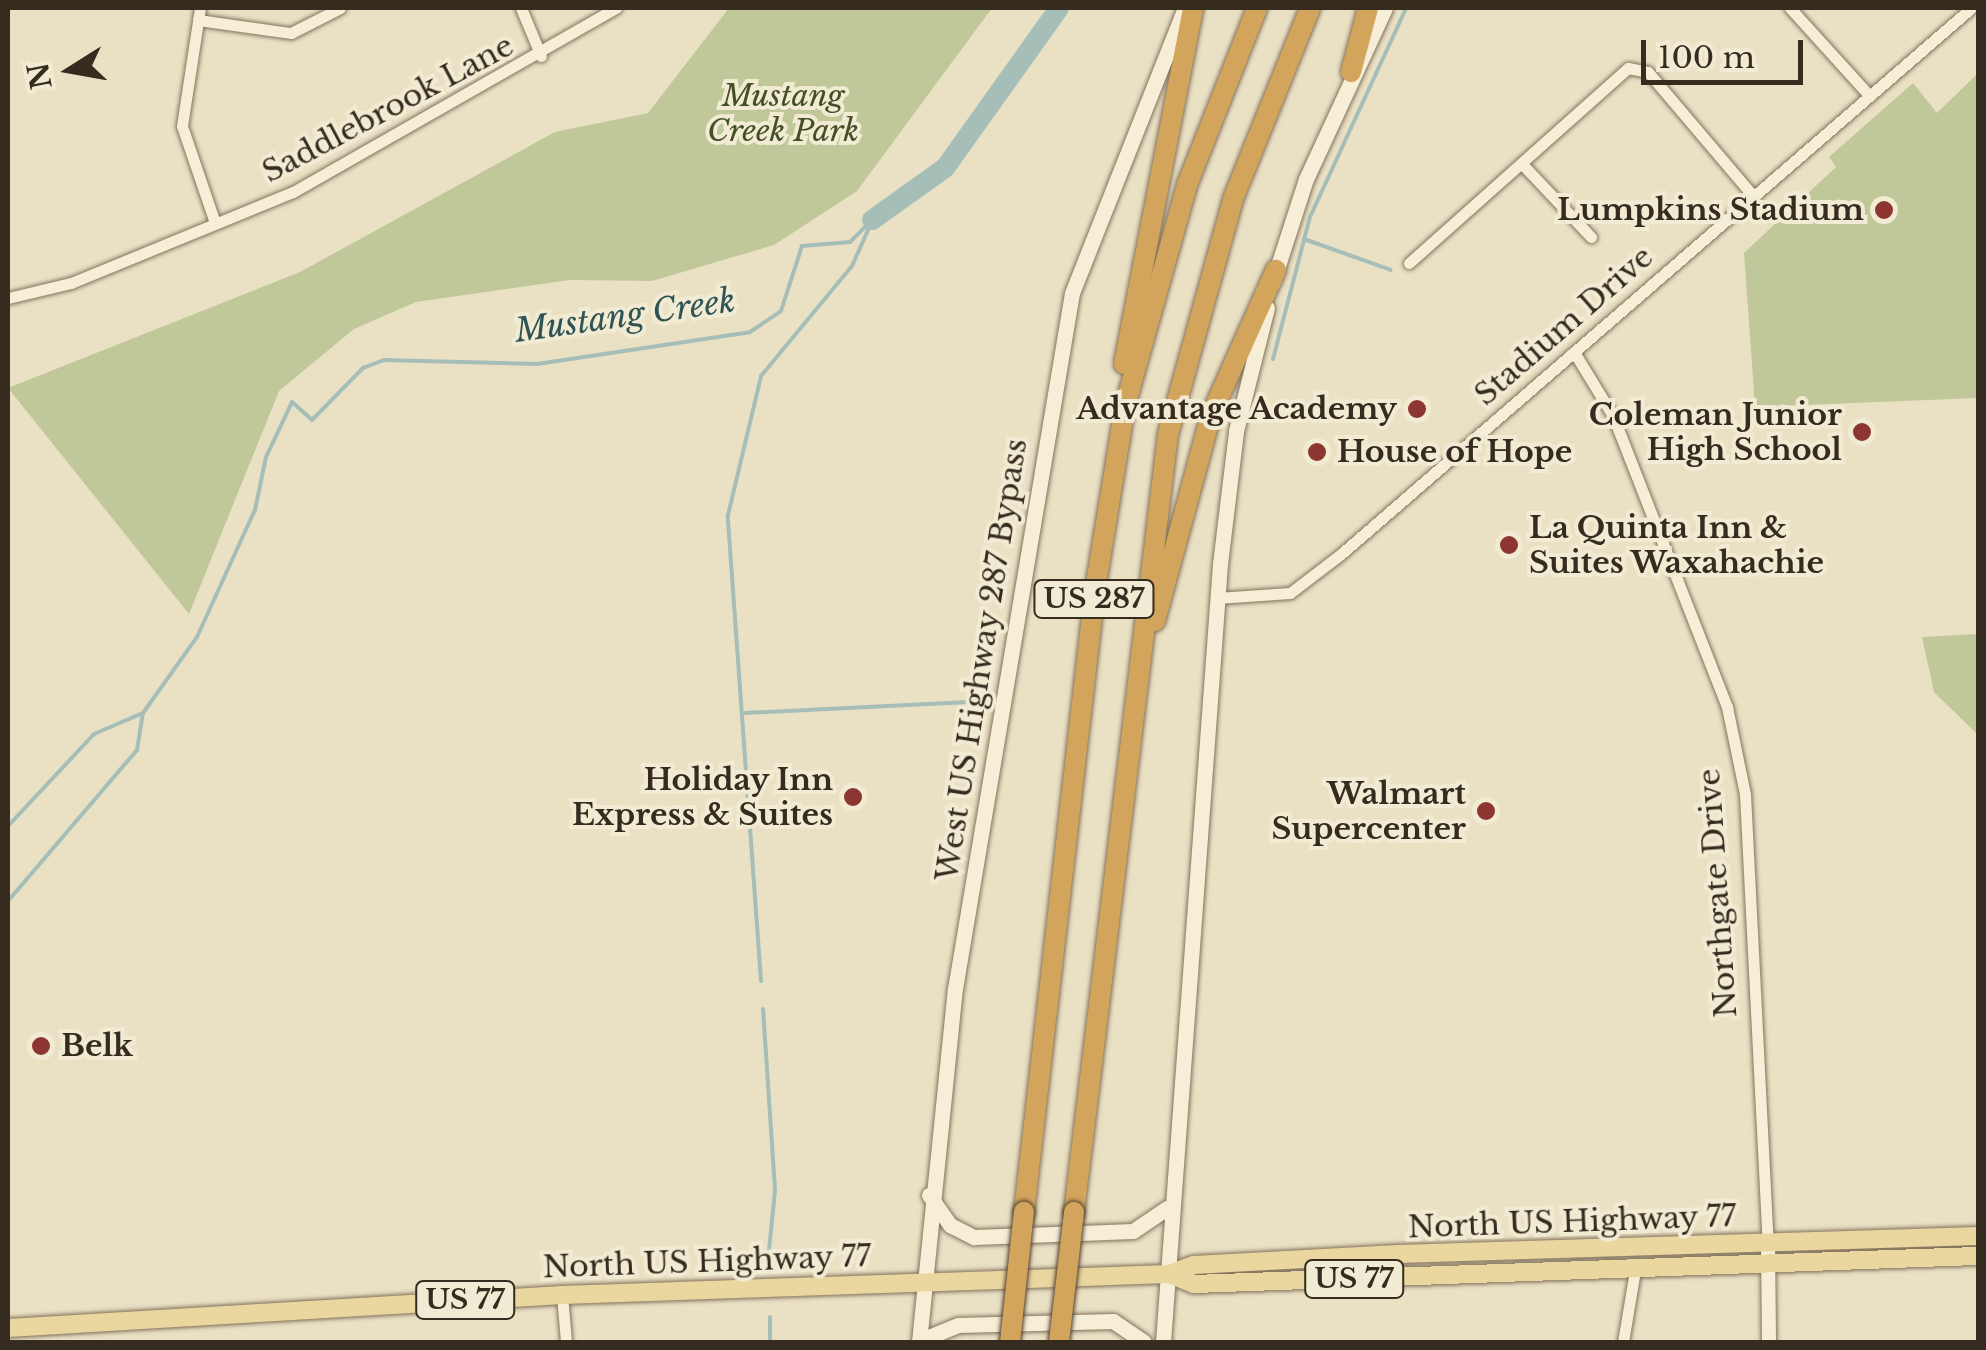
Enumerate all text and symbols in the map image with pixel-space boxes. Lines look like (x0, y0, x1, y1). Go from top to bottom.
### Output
north arrow (20, 20, 120, 120)
scale bar (1646, 20, 1808, 82)
street label: Saddlebrook Lane (256, 27, 520, 191)
text: 100 m (1658, 39, 1755, 76)
text: N (20, 60, 60, 92)
park label: Mustang Creek Park (707, 78, 859, 148)
place label: Lumpkins Stadium (1557, 192, 1864, 228)
marker: Lumpkins Stadium (1873, 199, 1895, 221)
street label: Stadium Drive (1468, 239, 1660, 413)
water label: Mustang Creek (512, 282, 738, 350)
place label: Advantage Academy (1075, 391, 1397, 427)
place label: Coleman Junior High School (1589, 397, 1842, 468)
marker: Advantage Academy (1406, 398, 1428, 420)
marker: Coleman Junior High School (1851, 421, 1873, 443)
place label: House of Hope (1337, 434, 1572, 470)
street label: West US Highway 287 Bypass (929, 436, 1035, 884)
marker: House of Hope (1306, 441, 1328, 463)
place label: La Quinta Inn & Suites Waxahachie (1529, 510, 1825, 580)
marker: La Quinta Inn & Suites Waxahachie (1498, 534, 1520, 556)
road number: US 287 (1032, 576, 1156, 622)
place label: Holiday Inn Express & Suites (572, 762, 833, 832)
street label: Northgate Drive (1691, 767, 1745, 1019)
place label: Walmart Supercenter (1272, 776, 1466, 846)
marker: Holiday Inn Express & Suites (842, 786, 864, 808)
marker: Walmart Supercenter (1475, 800, 1497, 822)
place label: Belk (61, 1028, 133, 1064)
marker: Belk (30, 1035, 52, 1057)
street label: North US Highway 77 (1407, 1198, 1737, 1246)
street label: North US Highway 77 (542, 1238, 872, 1286)
road number: US 77 (1304, 1256, 1404, 1302)
road number: US 77 (415, 1277, 515, 1323)

